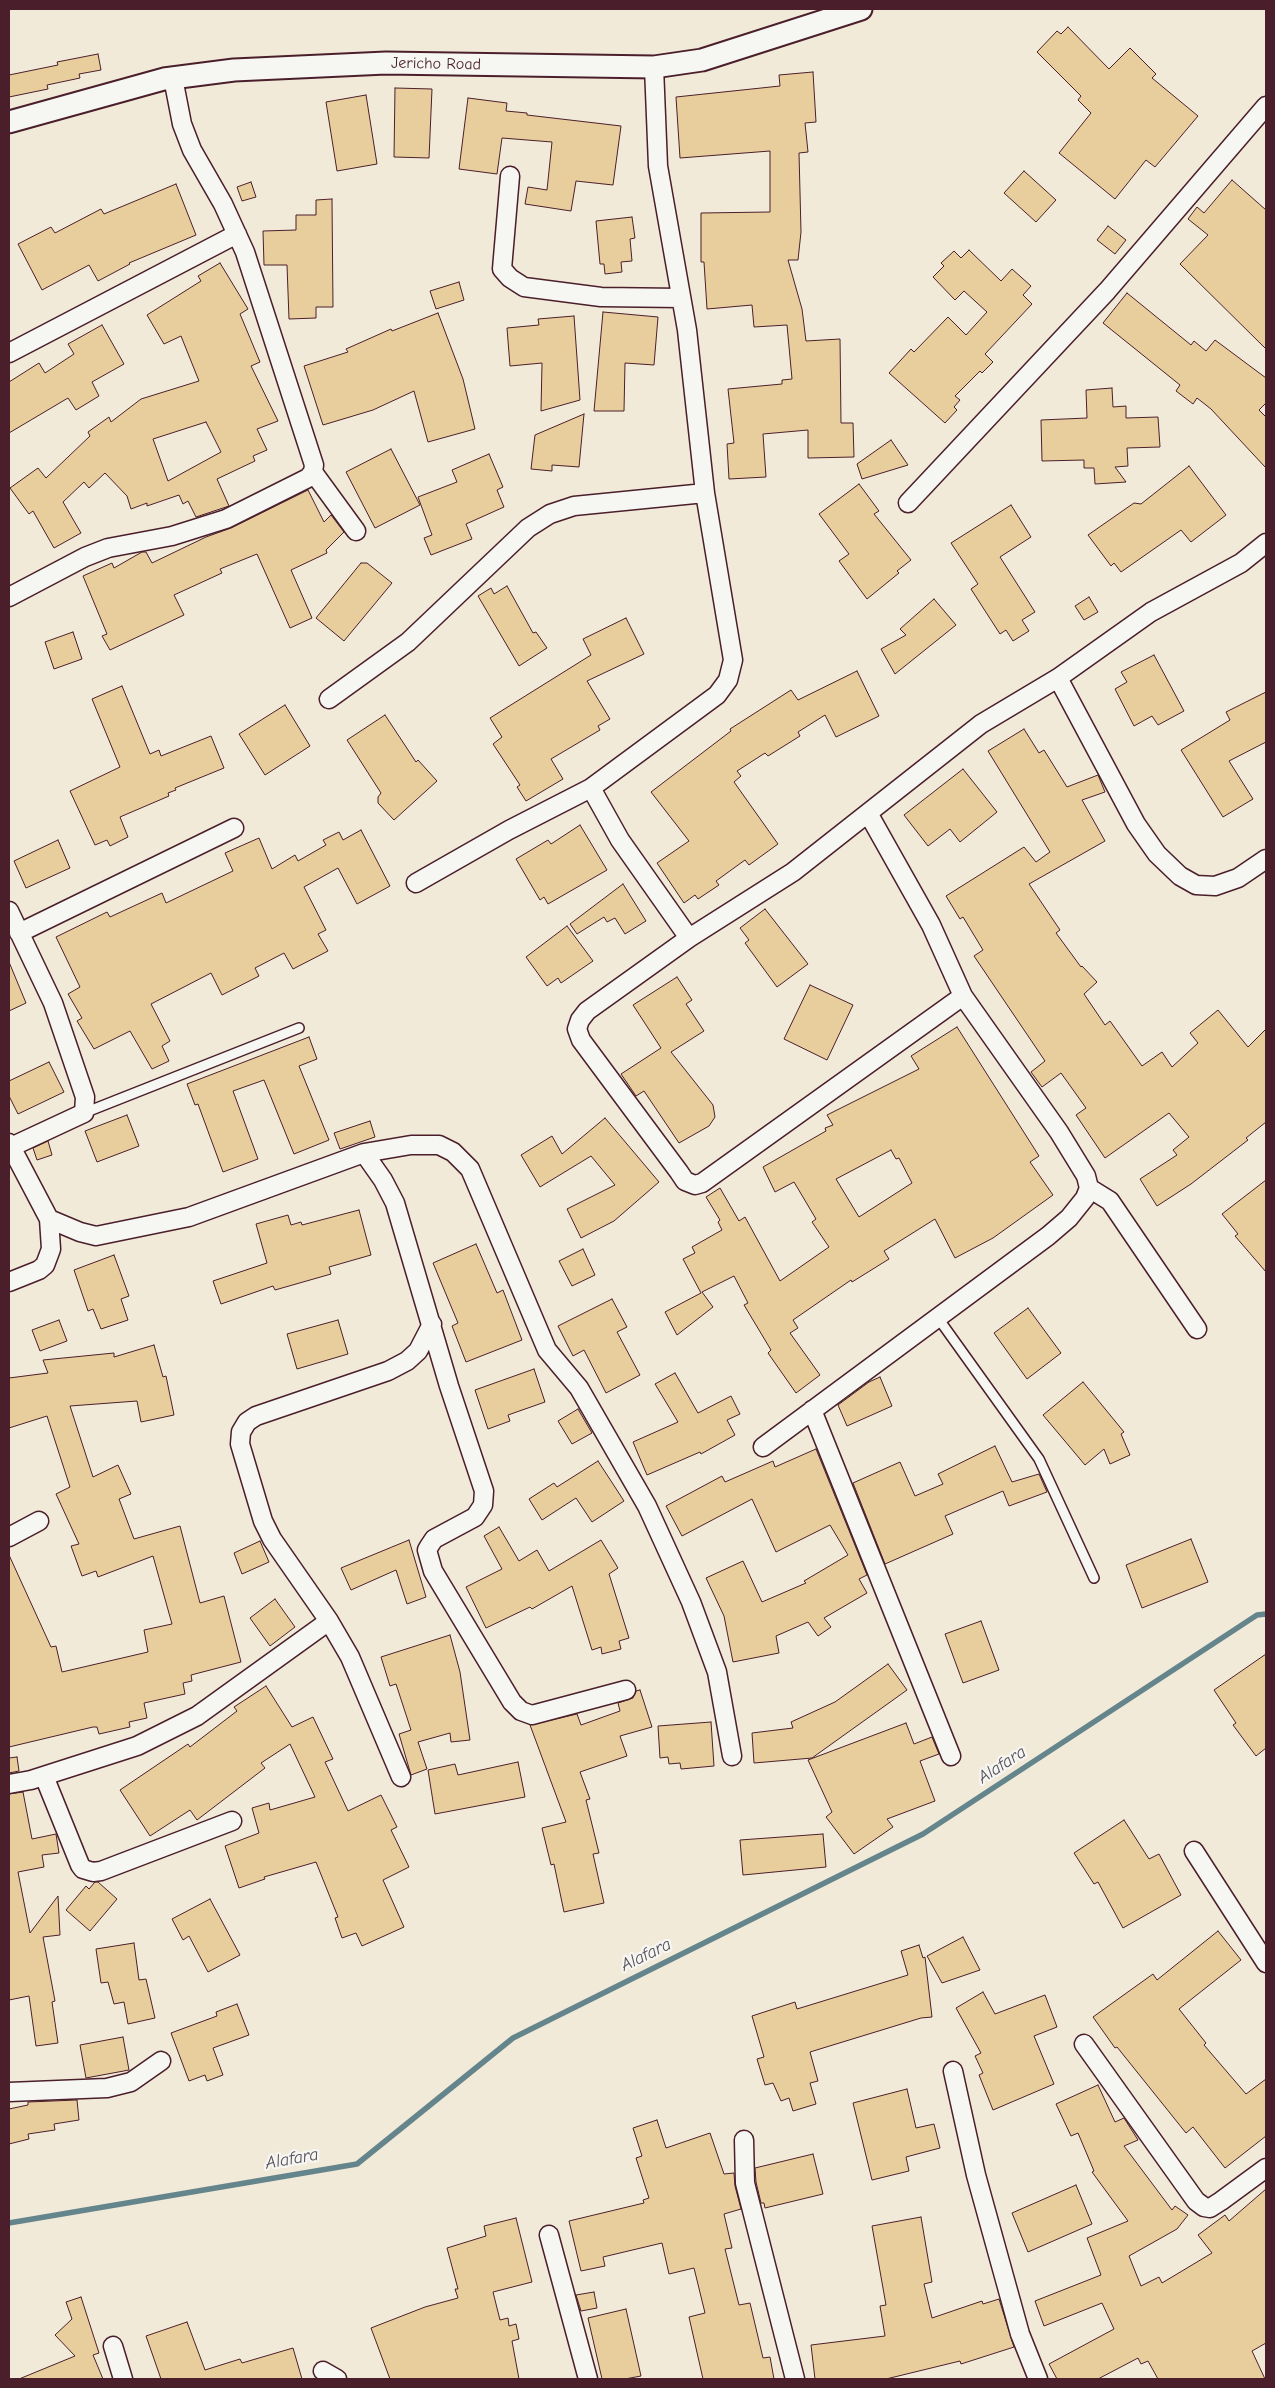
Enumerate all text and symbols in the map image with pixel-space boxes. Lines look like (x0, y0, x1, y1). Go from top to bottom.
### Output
street label: Jericho Road (391, 54, 481, 74)
water label: Alafara (974, 1741, 1030, 1789)
water label: Alafara (617, 1934, 675, 1976)
water label: Alafara (264, 2144, 320, 2174)

